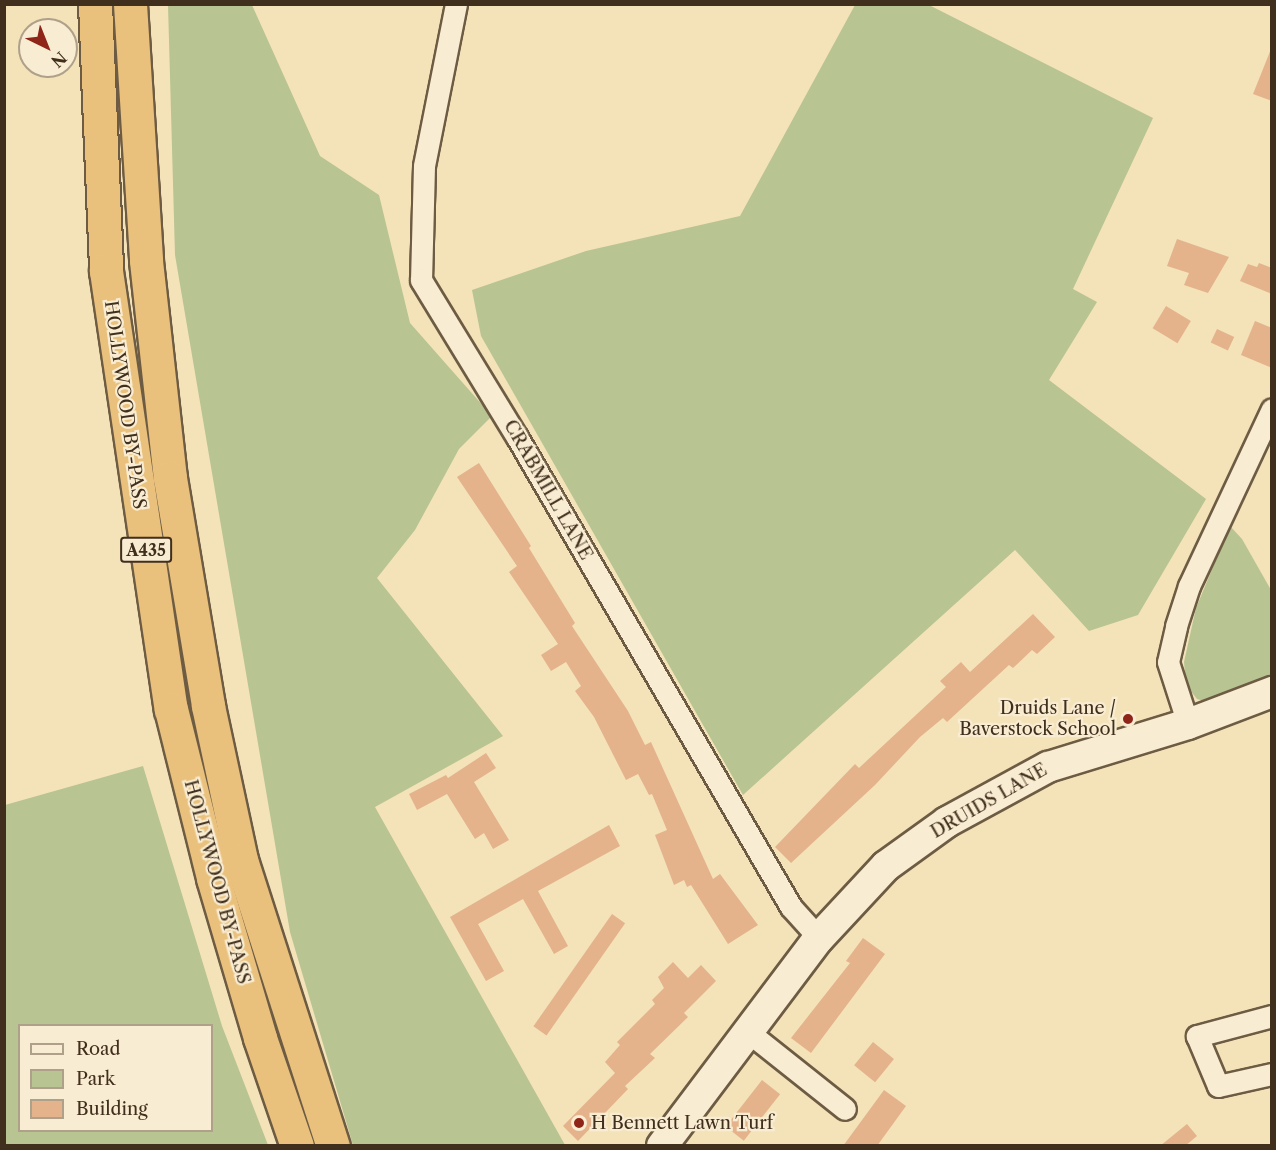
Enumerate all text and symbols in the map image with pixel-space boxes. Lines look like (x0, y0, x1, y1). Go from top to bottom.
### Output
north arrow (18, 18, 78, 78)
text: N (47, 48, 71, 72)
street label: HOLLYWOOD BY-PASS (100, 299, 150, 511)
street label: CRABMILL LANE (499, 416, 597, 564)
road number: A435 (119, 537, 173, 563)
place label: Druids Lane / Baverstock School (959, 698, 1116, 740)
marker: Druids Lane / Baverstock School (1121, 712, 1135, 726)
street label: DRUIDS LANE (927, 759, 1051, 843)
street label: HOLLYWOOD BY-PASS (179, 778, 255, 986)
legend (18, 1024, 213, 1132)
text: Road (76, 1038, 121, 1060)
text: Park (76, 1068, 115, 1090)
text: Building (76, 1098, 148, 1120)
place label: H Bennett Lawn Turf (591, 1112, 774, 1134)
marker: H Bennett Lawn Turf (572, 1116, 586, 1130)

